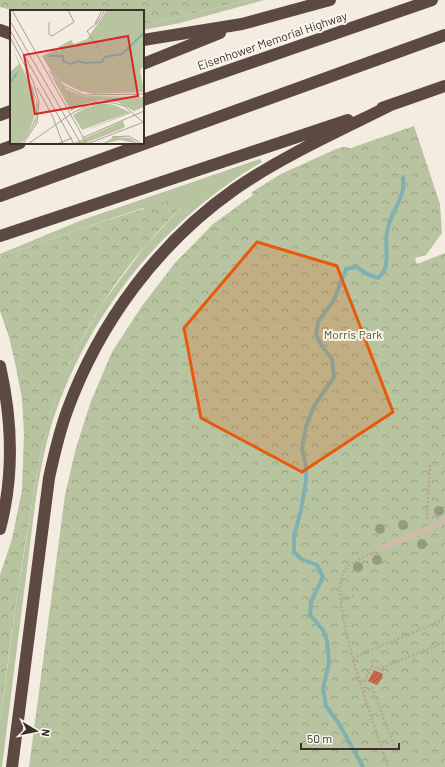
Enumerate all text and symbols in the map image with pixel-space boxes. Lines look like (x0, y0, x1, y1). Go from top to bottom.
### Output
street label: Eisenhower Memorial Highway (195, 8, 349, 72)
inset map (10, 10, 144, 144)
park label: Morris Park (324, 327, 382, 341)
north arrow (16, 711, 56, 751)
scale bar (301, 725, 399, 751)
text: N (39, 728, 53, 738)
text: 50 m (307, 731, 332, 745)

